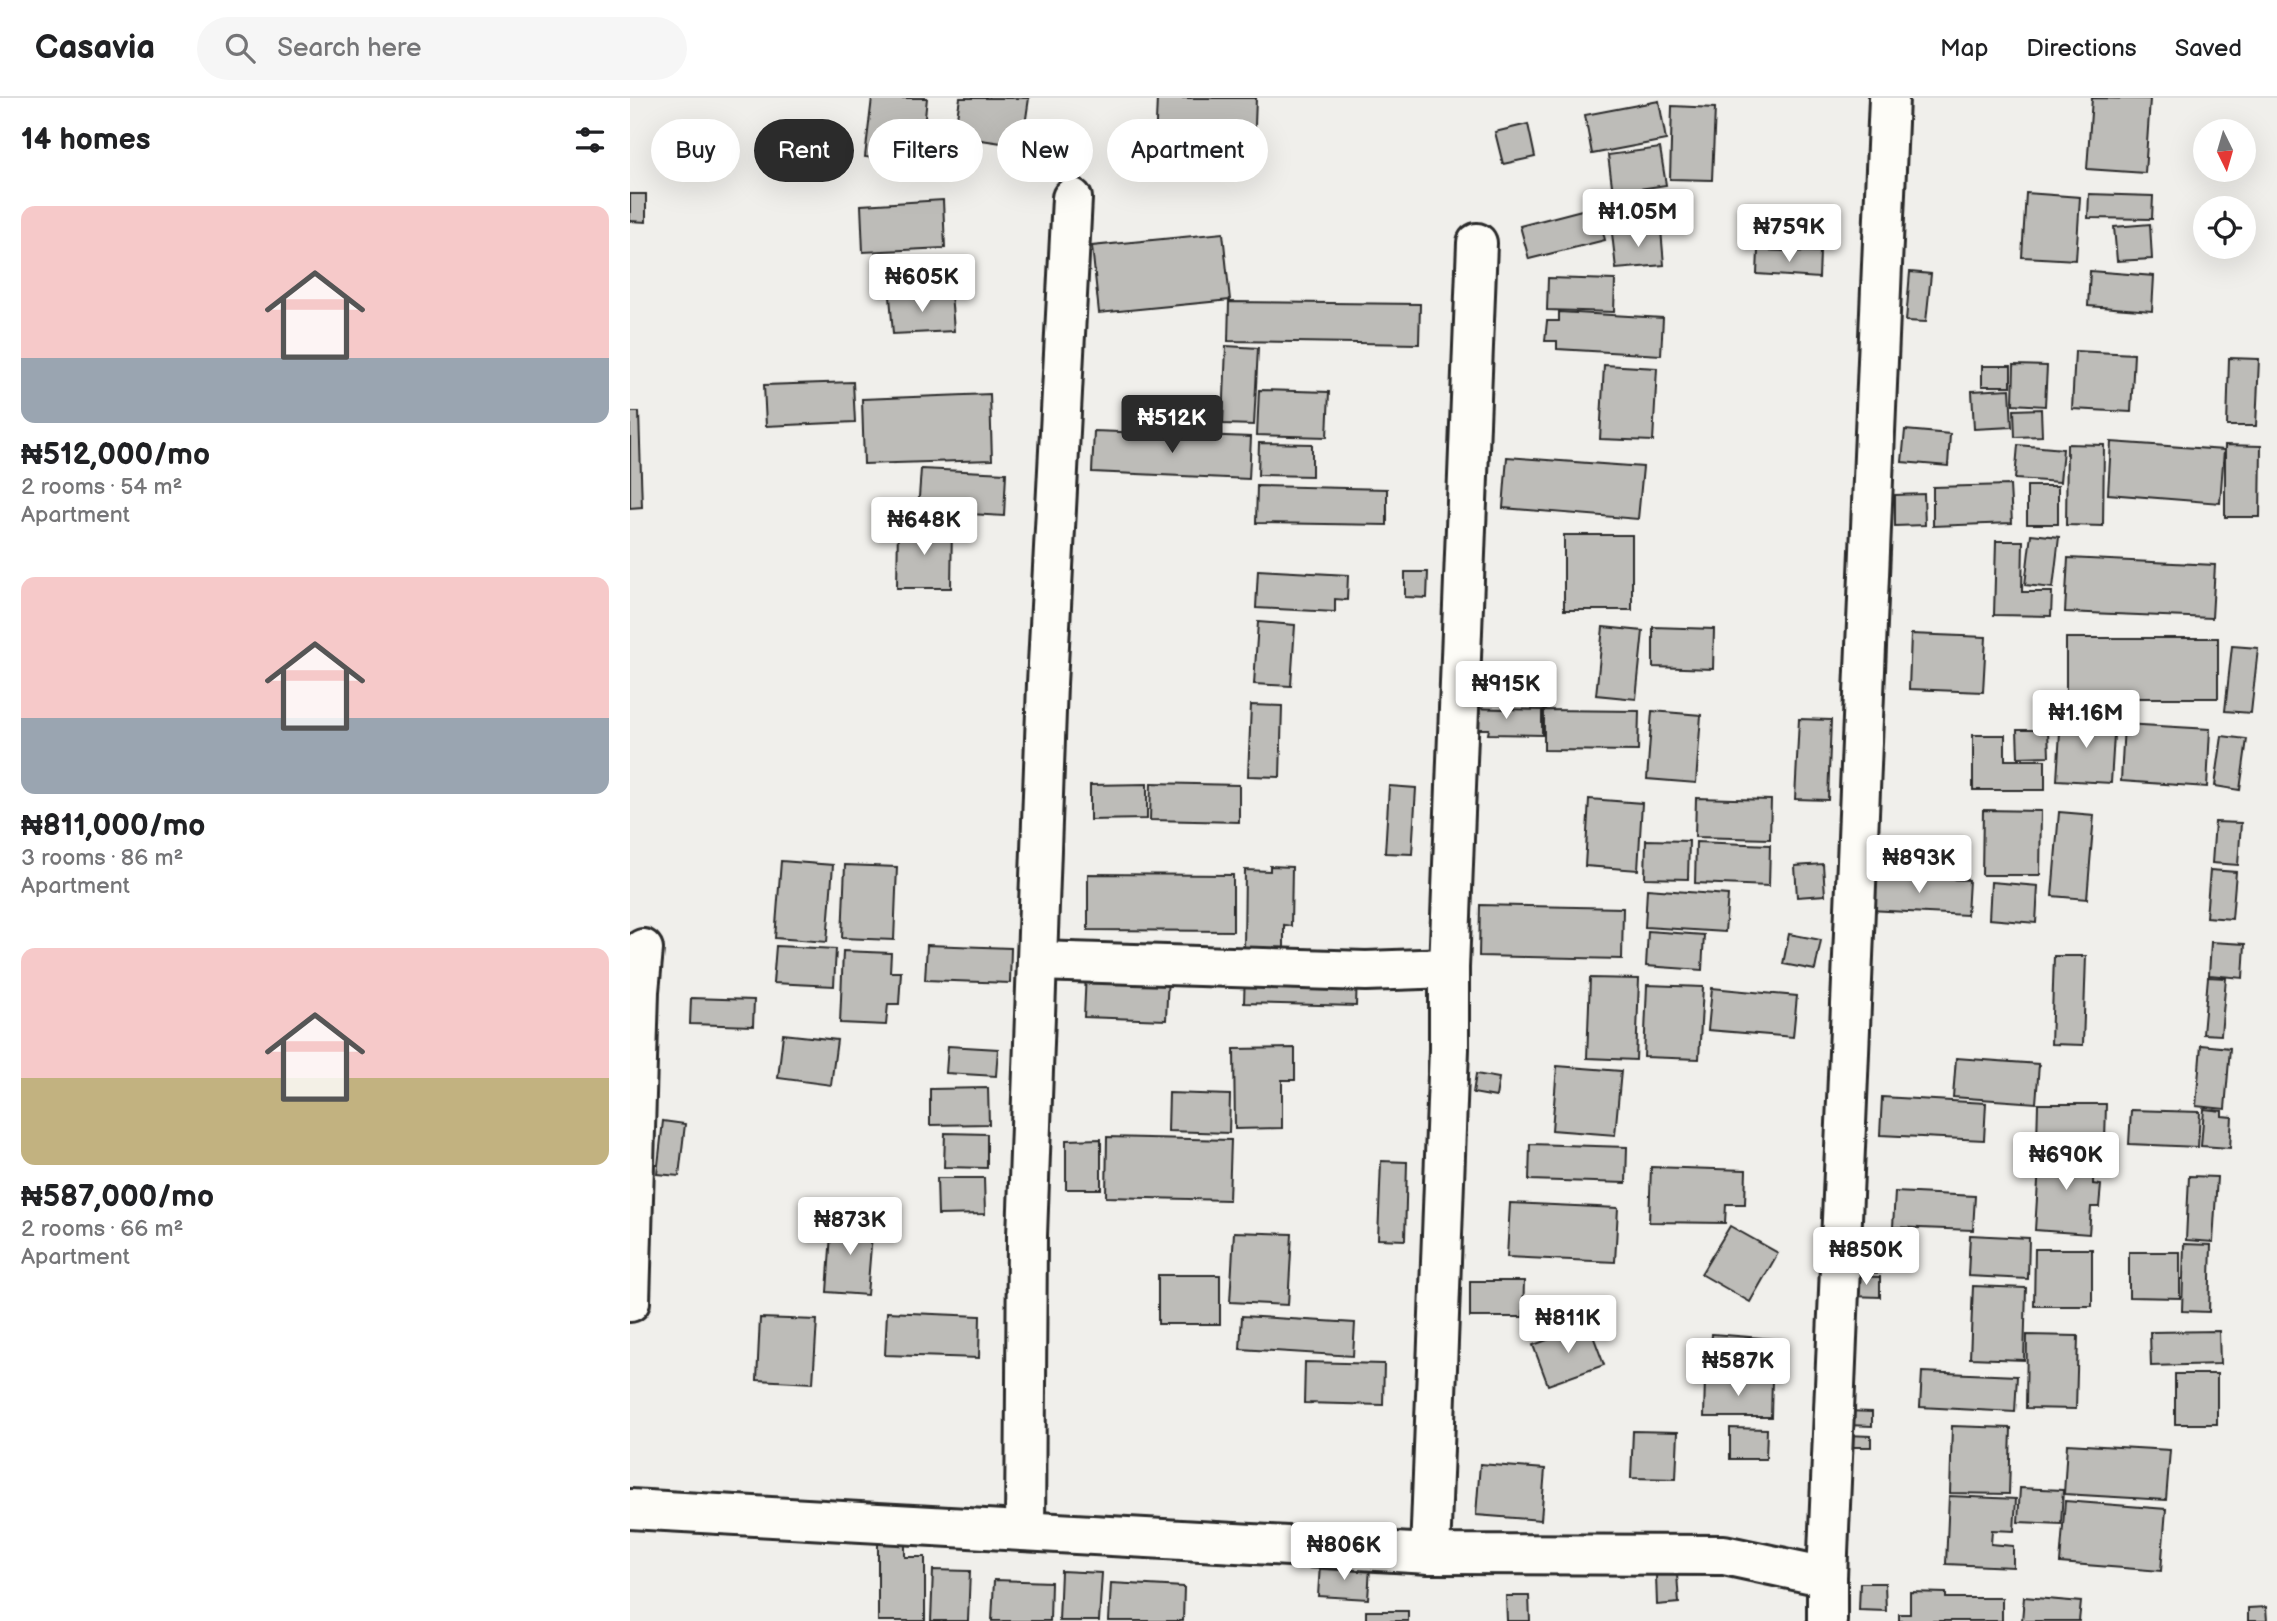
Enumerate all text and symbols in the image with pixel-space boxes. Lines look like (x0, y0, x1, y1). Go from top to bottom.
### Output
search box (197, 17, 687, 80)
text: Casavia (35, 28, 155, 68)
icon: search (221, 29, 259, 67)
text: Search here (277, 33, 421, 64)
text: Map (1940, 34, 1988, 63)
text: Directions (2026, 34, 2137, 63)
text: Saved (2175, 34, 2242, 63)
chip: Buy (651, 119, 740, 182)
chip: Rent (754, 119, 854, 182)
chip: Filters (868, 119, 983, 182)
chip: New (997, 119, 1093, 182)
chip: Apartment (1107, 119, 1268, 182)
north arrow (2193, 119, 2256, 182)
map controls (2193, 119, 2256, 259)
icon: filters (571, 121, 609, 159)
text: 14 homes (21, 122, 150, 158)
pin: ₦1.05M (1581, 190, 1695, 249)
button: locate (2193, 196, 2256, 259)
text: ₦1.05M (1599, 198, 1677, 226)
pin: ₦759K (1740, 204, 1838, 264)
text: ₦759K (1753, 213, 1825, 241)
icon: home (252, 252, 378, 378)
pin: ₦605K (873, 254, 971, 314)
text: ₦605K (885, 263, 959, 291)
pin: ₦512K (1123, 396, 1221, 455)
text: ₦512K (1138, 404, 1206, 432)
text: ₦512,000/mo (21, 437, 210, 473)
text: 2 rooms · 54 m² (21, 473, 183, 501)
pin: ₦648K (875, 498, 973, 557)
text: Apartment (21, 501, 130, 529)
text: ₦648K (887, 506, 961, 534)
icon: home (252, 623, 378, 749)
pin: ₦915K (1457, 662, 1555, 721)
text: ₦915K (1472, 670, 1540, 698)
pin: ₦1.16M (2029, 690, 2143, 750)
text: ₦1.16M (2049, 699, 2123, 727)
text: ₦811,000/mo (21, 808, 205, 844)
pin: ₦893K (1870, 836, 1968, 895)
text: 3 rooms · 86 m² (21, 844, 183, 872)
text: ₦893K (1883, 844, 1955, 872)
text: Apartment (21, 872, 130, 900)
icon: home (252, 994, 378, 1120)
pin: ₦690K (2017, 1132, 2115, 1192)
text: ₦690K (2029, 1141, 2103, 1169)
text: ₦587,000/mo (21, 1179, 214, 1215)
pin: ₦873K (801, 1198, 899, 1257)
text: ₦873K (814, 1206, 886, 1234)
text: 2 rooms · 66 m² (21, 1215, 183, 1243)
pin: ₦850K (1817, 1228, 1915, 1287)
text: ₦850K (1829, 1236, 1903, 1264)
text: Apartment (21, 1243, 130, 1271)
pin: ₦811K (1519, 1296, 1617, 1355)
text: ₦811K (1535, 1304, 1601, 1332)
pin: ₦587K (1689, 1338, 1787, 1398)
text: ₦587K (1702, 1347, 1774, 1375)
pin: ₦806K (1295, 1522, 1393, 1582)
text: ₦806K (1307, 1531, 1381, 1559)

